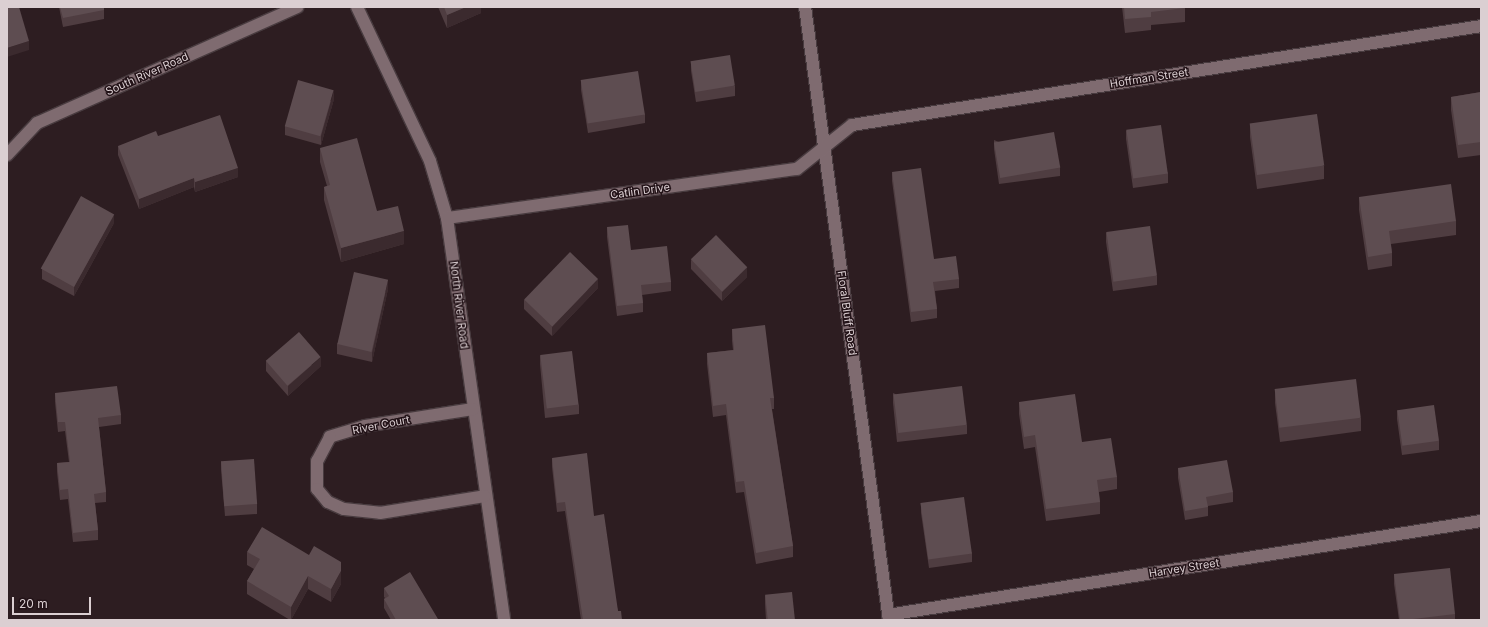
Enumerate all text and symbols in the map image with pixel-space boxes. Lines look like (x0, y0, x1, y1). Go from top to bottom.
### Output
street label: South River Road (104, 50, 190, 98)
street label: Hoffman Street (1109, 65, 1189, 91)
street label: Catlin Drive (609, 180, 671, 202)
street label: North River Road (447, 260, 471, 350)
street label: Floral Bluff Road (835, 270, 859, 356)
street label: River Court (351, 413, 411, 437)
street label: Harvey Street (1148, 556, 1220, 580)
scale bar (14, 589, 93, 615)
text: 20 m (19, 596, 48, 611)

